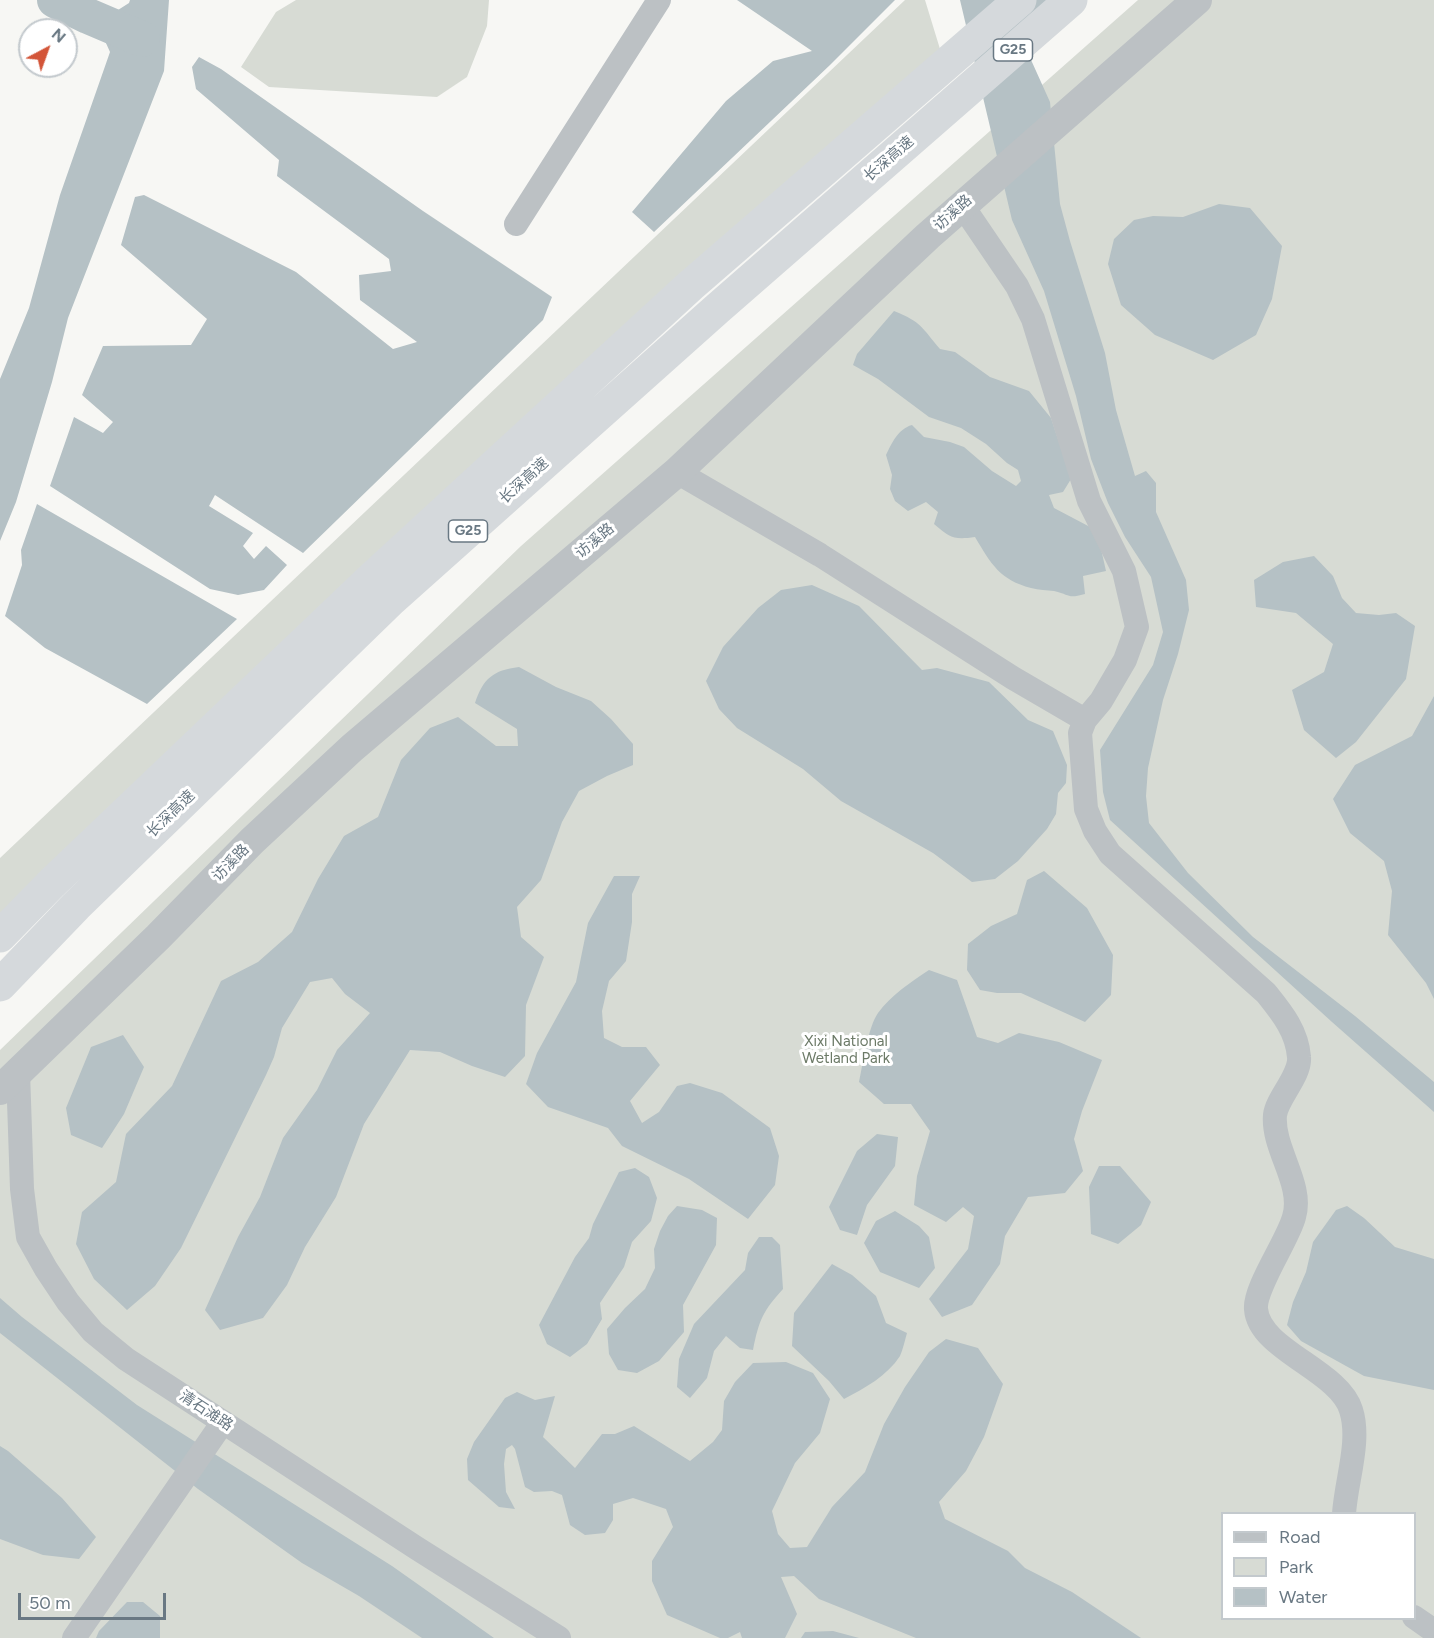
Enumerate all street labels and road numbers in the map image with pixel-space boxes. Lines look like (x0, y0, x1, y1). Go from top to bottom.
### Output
road number: G25 (994, 39, 1032, 61)
street label: 长深高速 (860, 133, 918, 185)
street label: 访溪路 (930, 191, 976, 235)
street label: 长深高速 (496, 454, 552, 508)
road number: G25 (448, 520, 488, 542)
street label: 访溪路 (572, 520, 618, 562)
street label: 长深高速 (143, 787, 199, 841)
street label: 访溪路 (209, 841, 253, 885)
street label: 清石滩路 (176, 1387, 236, 1435)

